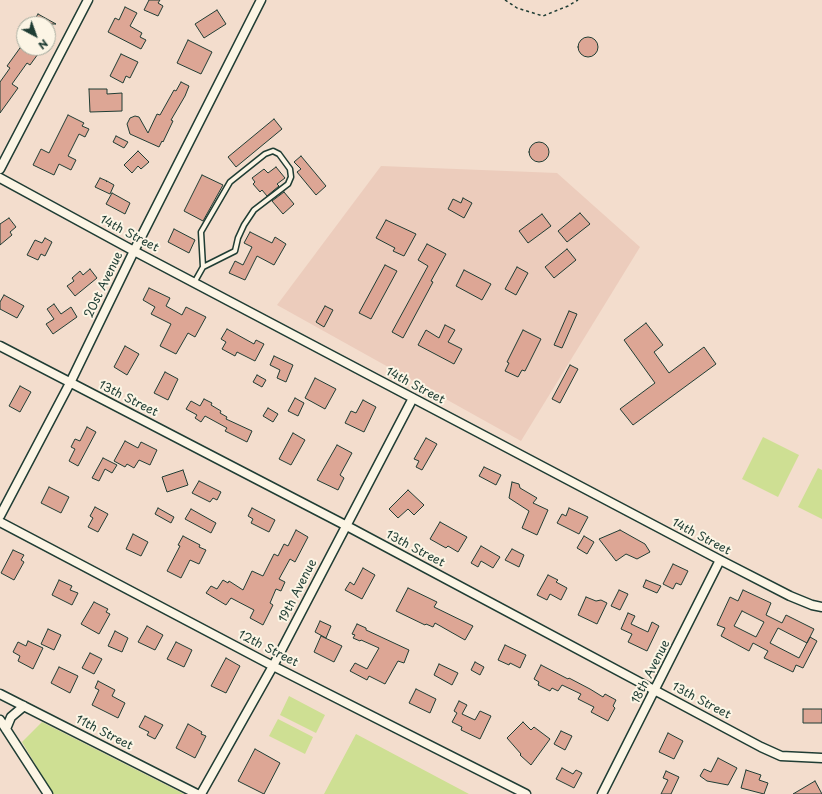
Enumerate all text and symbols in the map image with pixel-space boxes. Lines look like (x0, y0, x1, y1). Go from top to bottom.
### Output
north arrow (16, 16, 56, 56)
text: N (35, 35, 52, 54)
street label: 14th Street (97, 212, 161, 256)
street label: 20st Avenue (82, 250, 126, 320)
street label: 14th Street (383, 364, 447, 408)
street label: 13th Street (96, 378, 160, 420)
street label: 14th Street (669, 515, 733, 559)
street label: 13th Street (383, 527, 447, 571)
street label: 19th Avenue (276, 557, 320, 625)
street label: 12th Street (236, 628, 300, 670)
street label: 18th Avenue (629, 638, 673, 706)
street label: 13th Street (669, 679, 733, 723)
street label: 11th Street (73, 713, 135, 753)

